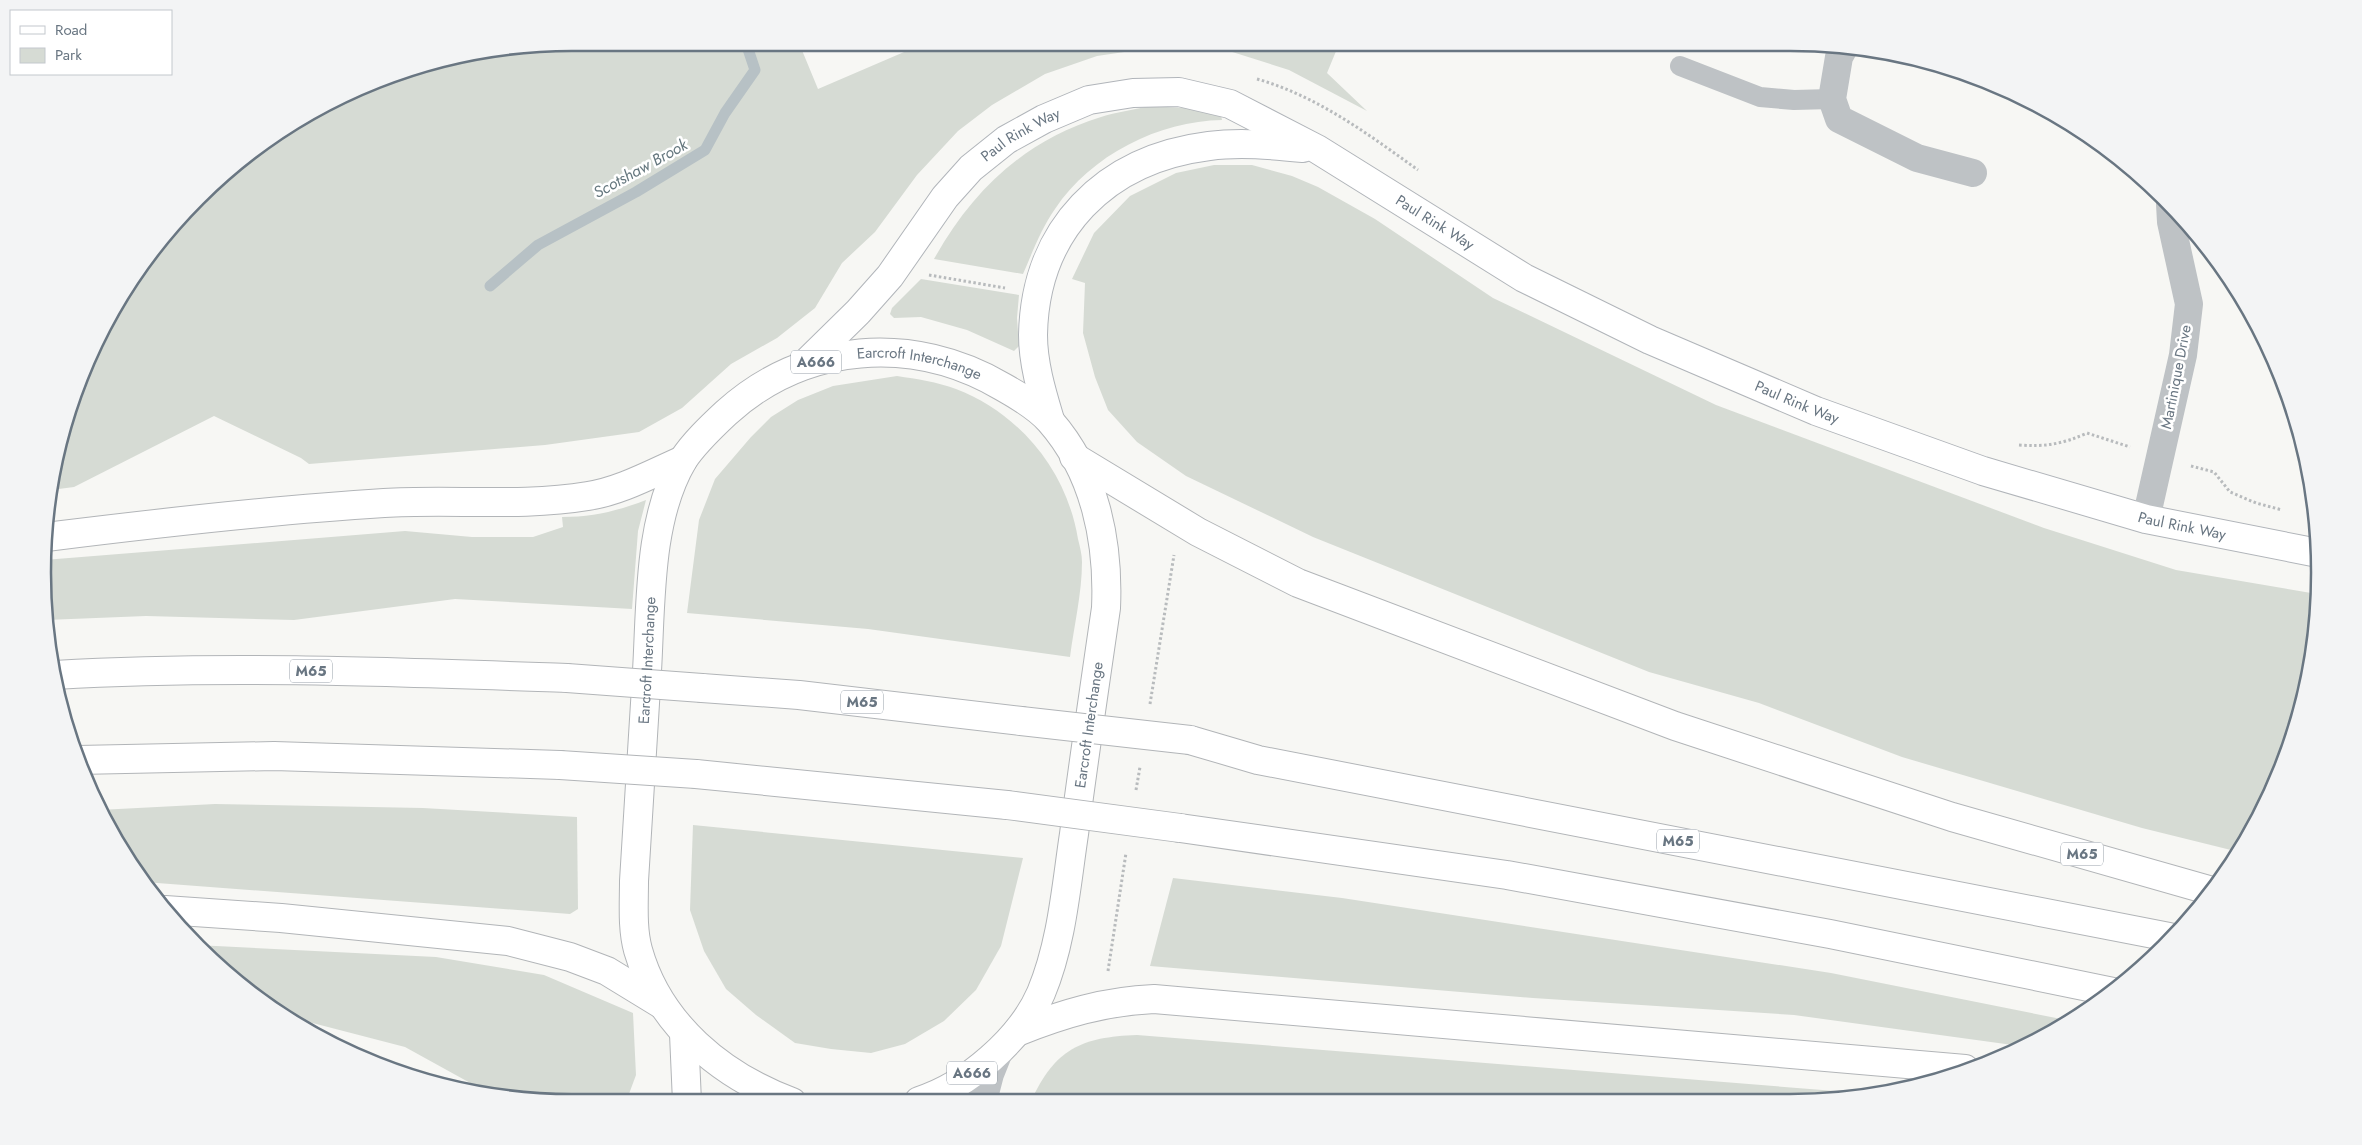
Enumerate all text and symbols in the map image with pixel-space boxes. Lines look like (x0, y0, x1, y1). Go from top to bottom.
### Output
legend (10, 10, 172, 75)
text: Road (55, 19, 87, 41)
text: Park (55, 44, 82, 66)
street label: Paul Rink Way (976, 102, 1064, 167)
water label: Scotshaw Brook (589, 133, 692, 204)
street label: Paul Rink Way (1391, 190, 1479, 256)
street label: Martinique Drive (2155, 323, 2197, 431)
street label: Earcroft Interchange (856, 342, 986, 385)
road number: A666 (791, 351, 841, 374)
street label: Paul Rink Way (1751, 375, 1842, 430)
street label: Paul Rink Way (2135, 506, 2228, 546)
street label: Earcroft Interchange (633, 596, 661, 725)
road number: M65 (290, 659, 332, 682)
street label: Earcroft Interchange (1069, 660, 1109, 790)
road number: M65 (841, 690, 883, 714)
road number: M65 (1657, 829, 1699, 852)
road number: M65 (2061, 842, 2103, 866)
road number: A666 (947, 1062, 997, 1084)

